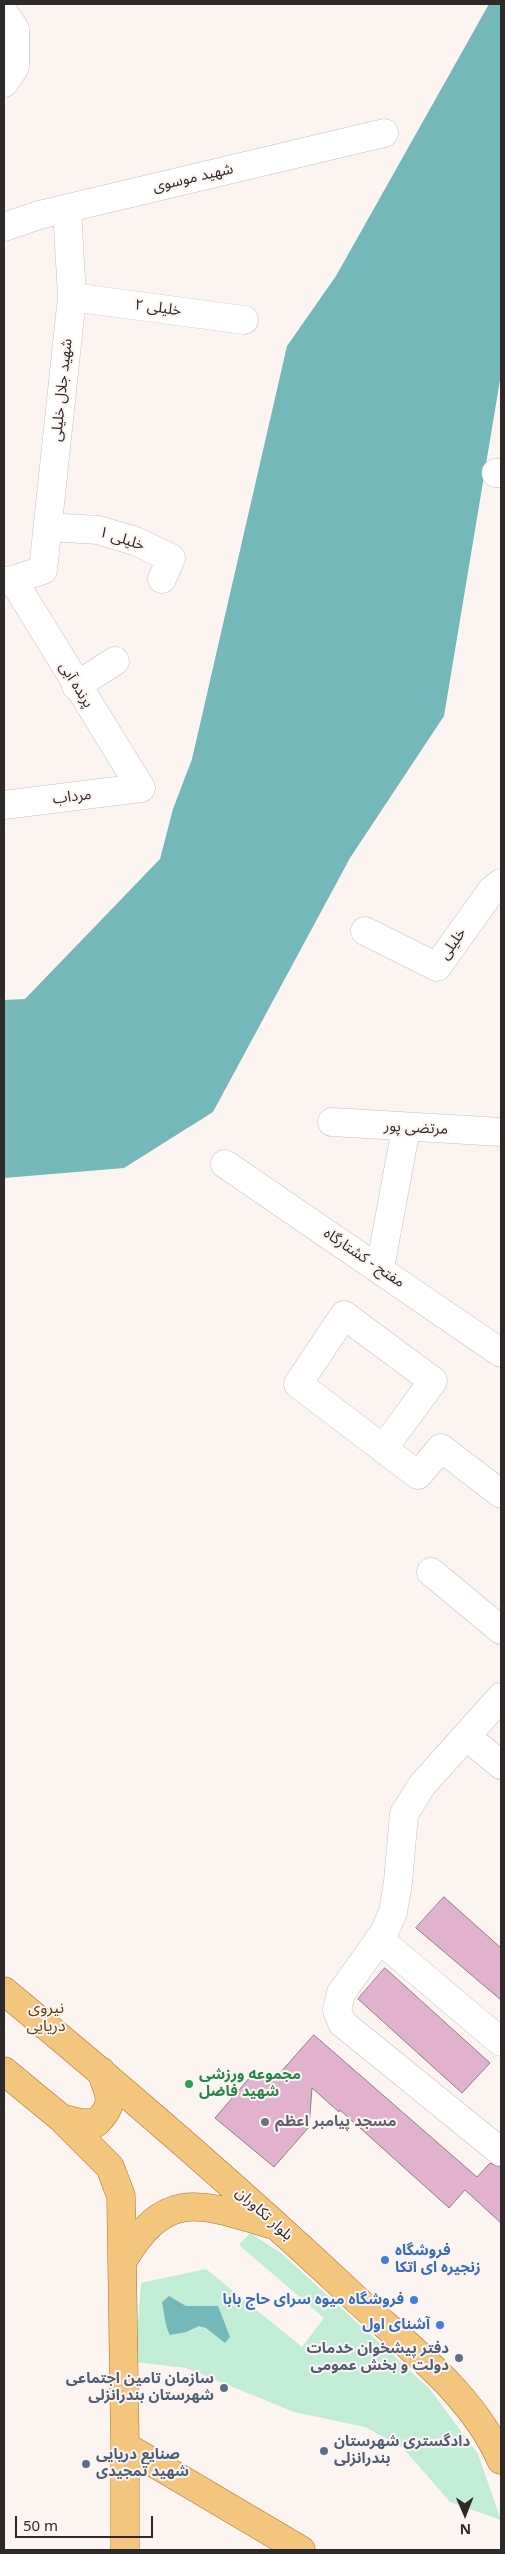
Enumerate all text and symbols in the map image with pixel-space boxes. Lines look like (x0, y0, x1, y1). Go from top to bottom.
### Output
street label: شهید موسوی (151, 160, 235, 196)
street label: خلیلی ۲ (134, 296, 182, 320)
street label: شهید جلال خلیلی (48, 338, 76, 442)
street label: خلیلی ۱ (97, 523, 147, 555)
street label: پرنده آبی (55, 659, 97, 711)
street label: مرداب (52, 786, 92, 808)
street label: خلیلی (436, 925, 470, 963)
street label: مرتضی پور (384, 1117, 448, 1139)
street label: مفتح - کشتارگاه (320, 1224, 408, 1292)
district label: نیروی دریایی (26, 1998, 66, 2036)
place label: مجموعه ورزشی شهید فاضل (199, 2066, 301, 2101)
marker: مجموعه ورزشی شهید فاضل (183, 2078, 195, 2090)
place label: مسجد پیامبر اعظم (275, 2113, 397, 2131)
marker: مسجد پیامبر اعظم (259, 2116, 271, 2128)
street label: بلوار تکاوران (232, 2184, 296, 2244)
place label: فروشگاه زنجیره ای اتکا (395, 2242, 481, 2277)
marker: فروشگاه زنجیره ای اتکا (379, 2254, 391, 2266)
place label: فروشگاه میوه سرای حاج بابا (223, 2291, 404, 2309)
marker: فروشگاه میوه سرای حاج بابا (408, 2294, 420, 2306)
place label: آشنای اول (362, 2316, 430, 2334)
marker: آشنای اول (434, 2319, 446, 2331)
place label: دفتر پیشخوان خدمات دولت و بخش عمومی (306, 2340, 449, 2375)
marker: دفتر پیشخوان خدمات دولت و بخش عمومی (453, 2352, 465, 2364)
place label: سازمان تامین اجتماعی شهرستان بندرانزلی (66, 2370, 214, 2405)
marker: سازمان تامین اجتماعی شهرستان بندرانزلی (218, 2382, 230, 2394)
place label: دادگستری شهرستان بندرانزلی (334, 2433, 470, 2468)
marker: دادگستری شهرستان بندرانزلی (318, 2445, 330, 2457)
place label: صنایع دریایی شهید تمجیدی (96, 2446, 189, 2481)
marker: صنایع دریایی شهید تمجیدی (80, 2458, 92, 2470)
north arrow (440, 2489, 490, 2539)
scale bar (18, 2506, 155, 2538)
text: 50 m (23, 2515, 58, 2535)
text: N (459, 2520, 471, 2539)

